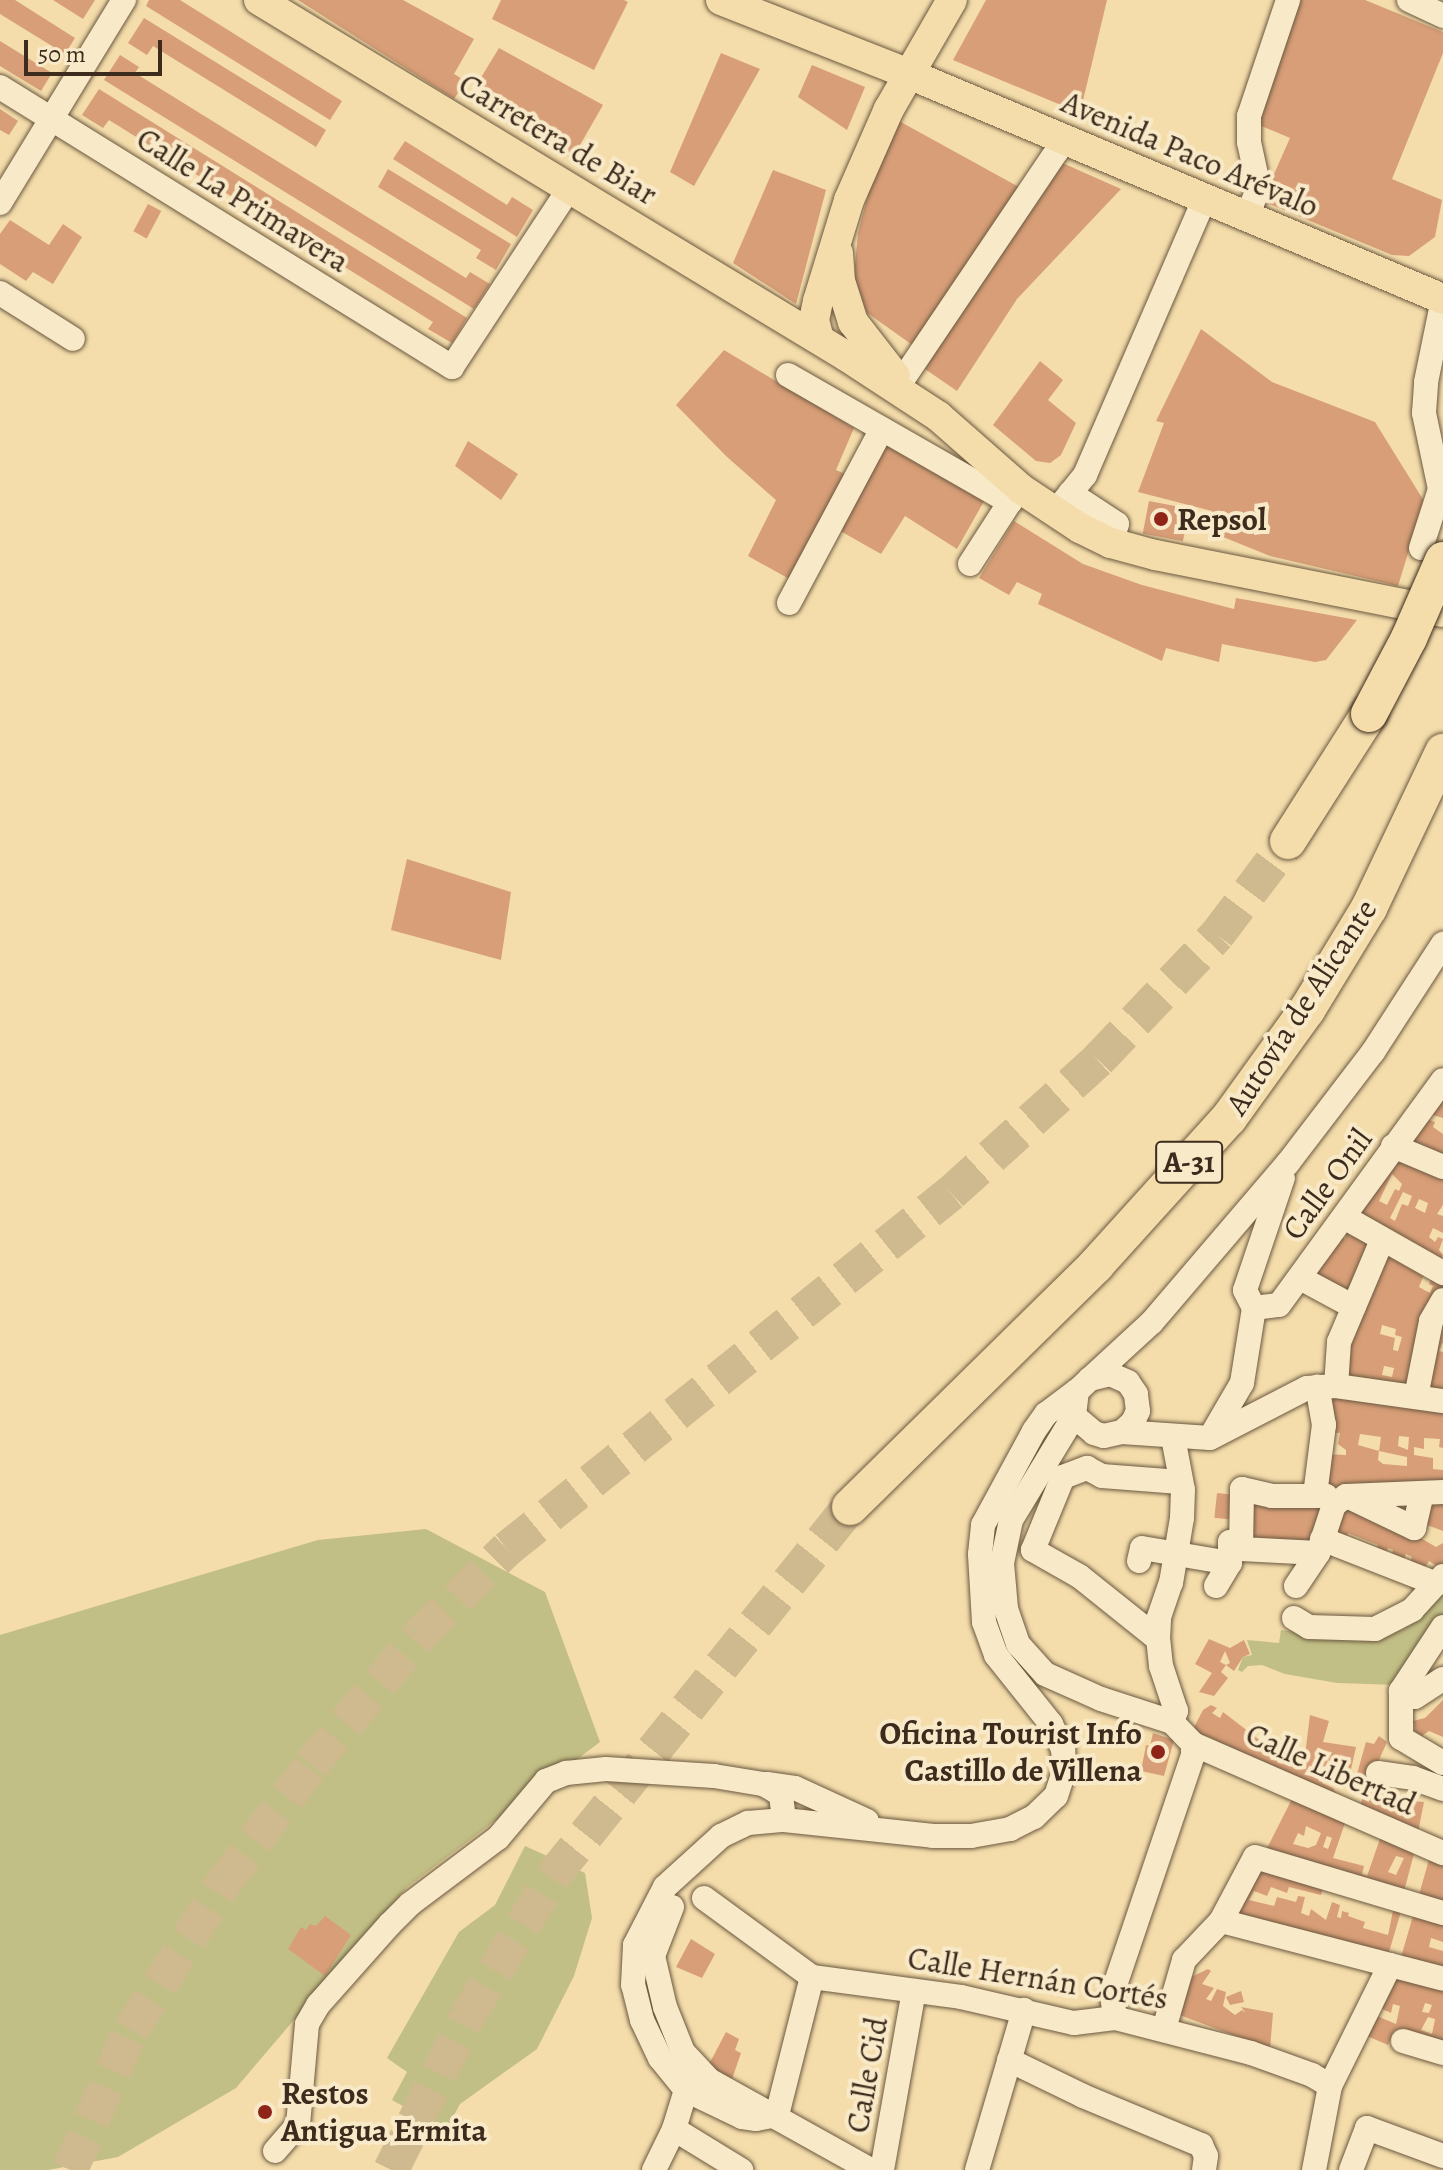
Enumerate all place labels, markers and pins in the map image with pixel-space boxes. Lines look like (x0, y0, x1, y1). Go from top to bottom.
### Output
place label: Repsol (1177, 500, 1267, 538)
marker: Repsol (1152, 510, 1170, 528)
place label: Oficina Tourist Info Castillo de Villena (879, 1715, 1142, 1790)
marker: Oficina Tourist Info Castillo de Villena (1149, 1743, 1167, 1761)
place label: Restos Antigua Ermita (281, 2075, 487, 2150)
marker: Restos Antigua Ermita (256, 2103, 274, 2121)

